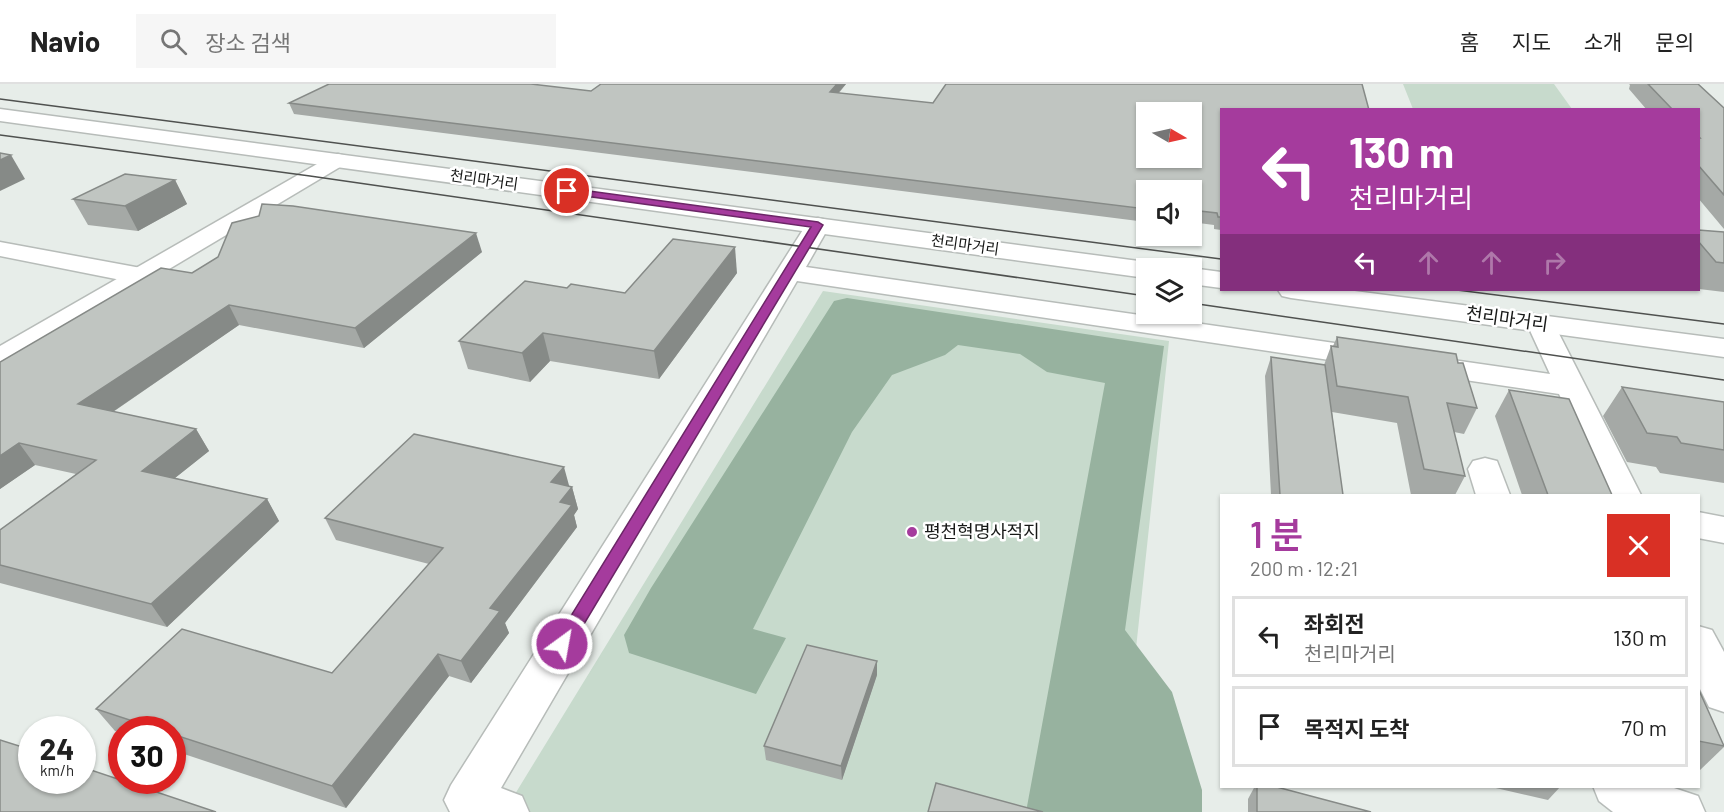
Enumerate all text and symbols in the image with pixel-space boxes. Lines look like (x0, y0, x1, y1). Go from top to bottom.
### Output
search box (136, 14, 556, 68)
text: Navio (30, 24, 100, 58)
icon: search (157, 25, 190, 58)
text: 장소 검색 (205, 29, 291, 55)
text: 홈 (1460, 29, 1479, 54)
text: 지도 (1512, 29, 1551, 54)
text: 소개 (1584, 29, 1622, 54)
text: 문의 (1655, 29, 1694, 54)
north arrow (1136, 102, 1202, 168)
map controls (1136, 102, 1202, 324)
text: 130 m (1349, 126, 1454, 176)
icon: left (1250, 132, 1328, 210)
street label: 천리마거리 (449, 165, 520, 193)
pin (541, 165, 592, 216)
icon: arrive (550, 174, 583, 207)
button: sound (1136, 180, 1202, 246)
text: 천리마거리 (1349, 181, 1473, 213)
street label: 천리마거리 (930, 230, 1001, 258)
icon: left (1349, 246, 1382, 279)
icon: ahead (1412, 246, 1445, 279)
icon: ahead (1475, 246, 1508, 279)
icon: right (1538, 246, 1571, 279)
button: layers (1136, 258, 1202, 324)
street label: 천리마거리 (1465, 301, 1550, 335)
text: 1 분 (1250, 512, 1303, 555)
button: close (1607, 514, 1670, 577)
place label: 평천혁명사적지 (924, 520, 1040, 542)
marker: 평천혁명사적지 (905, 525, 919, 539)
text: 200 m · 12:21 (1250, 556, 1358, 580)
text: 좌회전 (1304, 610, 1365, 636)
position arrow (530, 612, 594, 676)
icon: left (1253, 620, 1286, 653)
text: 130 m (1613, 624, 1667, 650)
text: 천리마거리 (1304, 641, 1396, 665)
icon: arrive (1253, 710, 1286, 743)
text: 70 m (1622, 714, 1667, 740)
text: 목적지 도착 (1304, 715, 1410, 741)
speed limit sign: 30 (108, 716, 186, 794)
text: 24 (40, 730, 74, 766)
text: km/h (40, 761, 74, 779)

